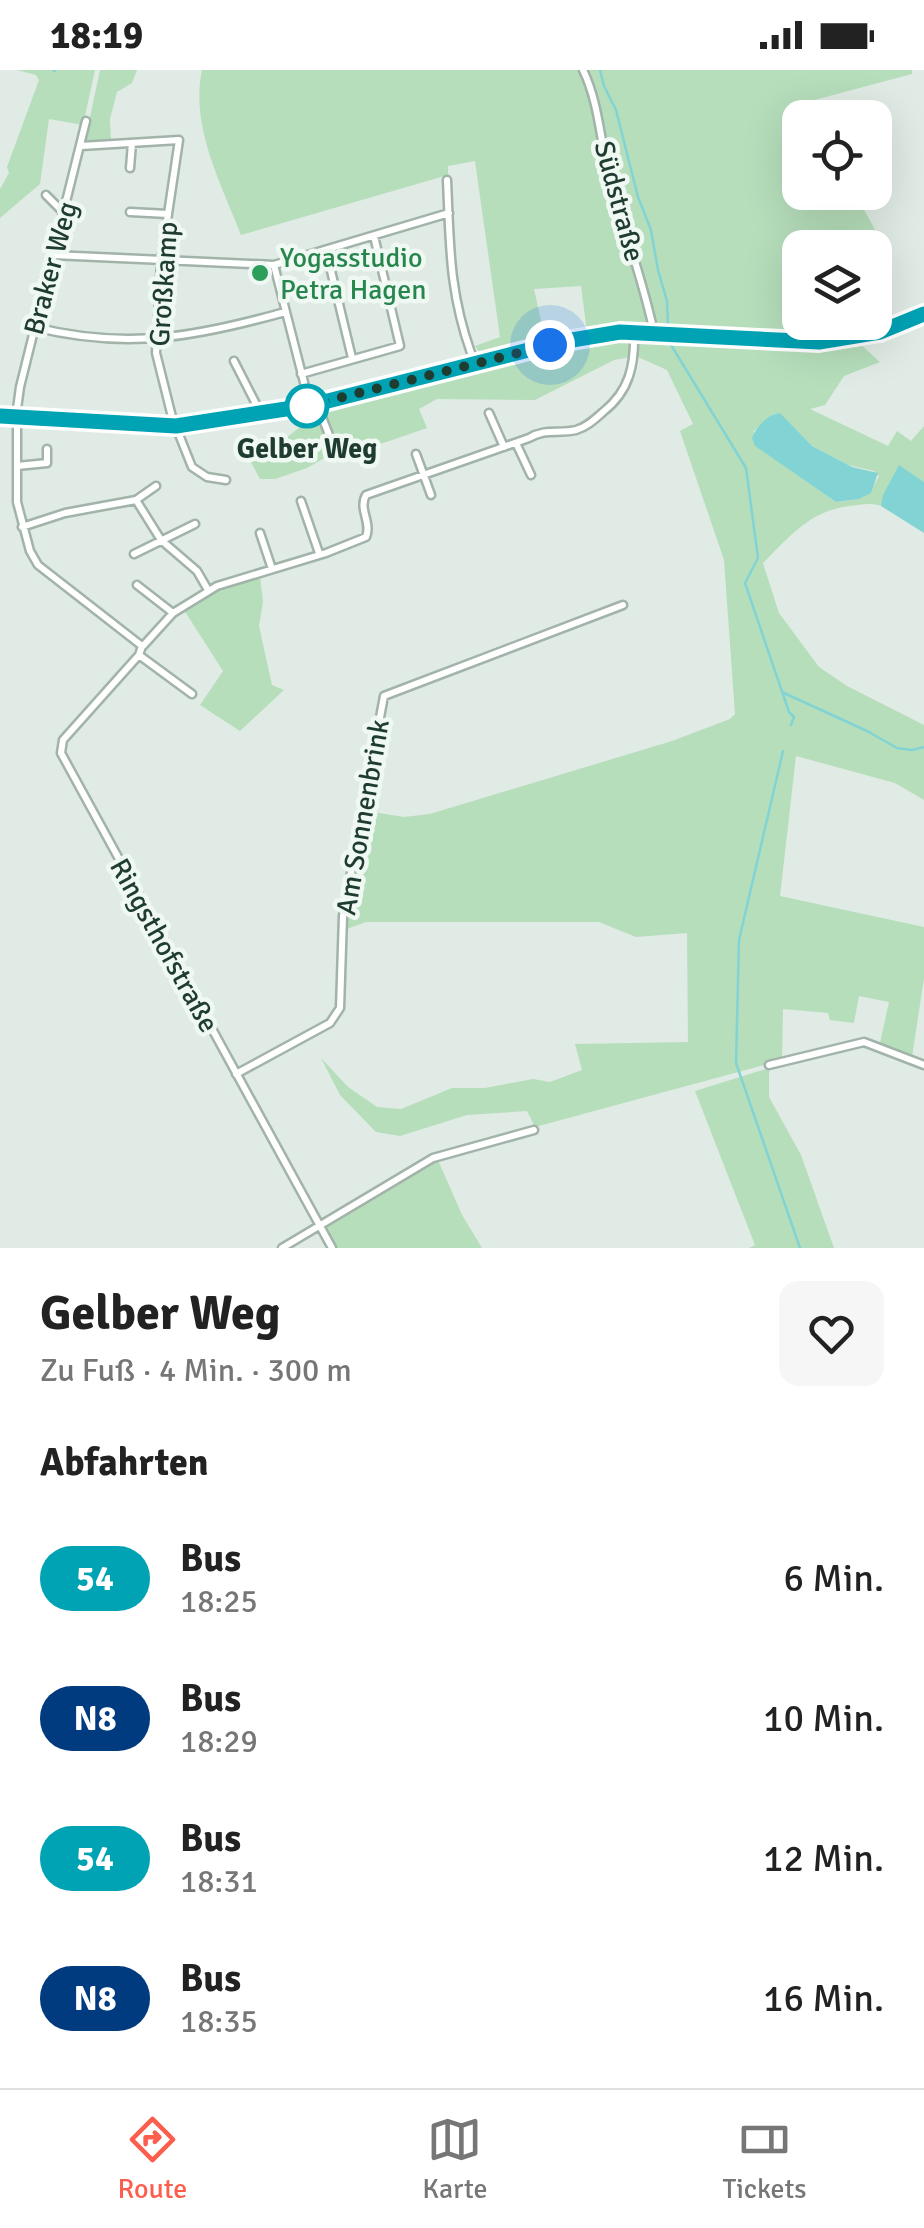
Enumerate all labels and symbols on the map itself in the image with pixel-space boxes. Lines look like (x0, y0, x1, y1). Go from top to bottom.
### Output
street label: Südstraße (587, 137, 651, 265)
street label: Braker Weg (17, 198, 85, 338)
street label: Großkamp (143, 220, 185, 348)
place label: Yogasstudio Petra Hagen (280, 241, 426, 307)
marker: Yogasstudio Petra Hagen (249, 262, 271, 284)
your location (525, 320, 575, 370)
marker: Gelber Weg (286, 385, 328, 427)
place label: Gelber Weg (237, 432, 377, 466)
street label: Am Sonnenbrink (329, 717, 397, 918)
street label: Ringsthofstraße (102, 853, 226, 1038)

